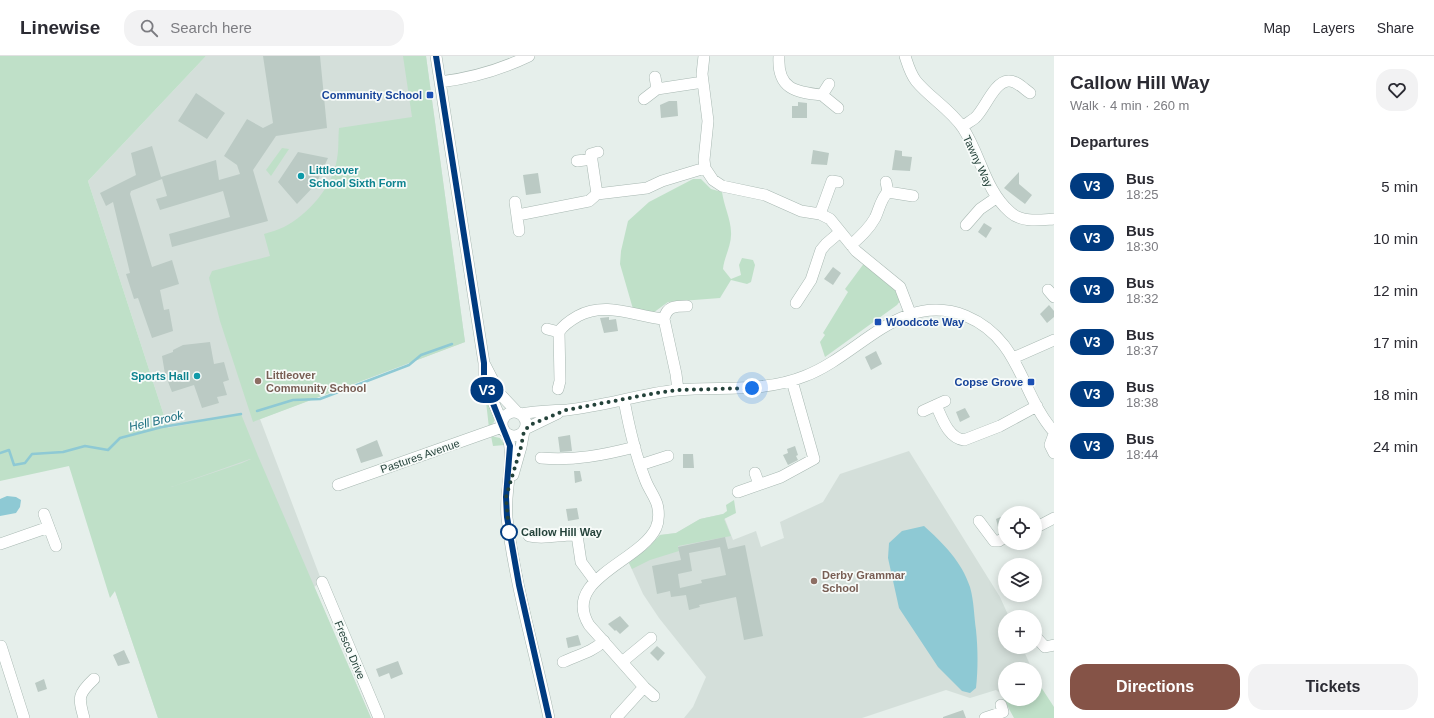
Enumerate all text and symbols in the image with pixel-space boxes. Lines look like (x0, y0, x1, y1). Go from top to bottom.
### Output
search box (124, 10, 404, 46)
text: Linewise (20, 17, 100, 38)
icon: search (138, 17, 160, 39)
text: Search here (170, 19, 252, 36)
text: Map (1263, 20, 1291, 36)
text: Layers (1313, 20, 1355, 36)
text: Share (1377, 20, 1414, 36)
button: heart (1376, 69, 1418, 111)
text: Callow Hill Way (1070, 72, 1210, 93)
place label: Community School (322, 89, 422, 101)
marker: Community School (425, 90, 435, 100)
text: Walk · 4 min · 260 m (1070, 98, 1189, 113)
street label: Tawny Way (961, 133, 995, 189)
text: Departures (1070, 133, 1149, 150)
place label: Littleover School Sixth Form (309, 164, 406, 189)
text: Bus (1126, 170, 1154, 187)
marker: Littleover School Sixth Form (296, 171, 306, 181)
text: V3 (1083, 178, 1101, 194)
text: 5 min (1381, 178, 1418, 195)
text: 18:25 (1126, 187, 1159, 202)
text: Bus (1126, 222, 1154, 239)
text: V3 (1083, 230, 1101, 246)
text: 10 min (1373, 230, 1418, 247)
text: 18:30 (1126, 239, 1159, 254)
text: Bus (1126, 274, 1154, 291)
text: V3 (1083, 282, 1101, 298)
text: 12 min (1373, 282, 1418, 299)
text: 18:32 (1126, 291, 1159, 306)
place label: Woodcote Way (886, 316, 965, 328)
marker: Woodcote Way (873, 317, 883, 327)
text: Bus (1126, 326, 1154, 343)
text: V3 (1083, 334, 1101, 350)
text: 17 min (1373, 334, 1418, 351)
text: 18:37 (1126, 343, 1159, 358)
place label: Littleover Community School (266, 369, 366, 394)
place label: Sports Hall (131, 370, 189, 382)
marker: Sports Hall (192, 371, 202, 381)
marker: Littleover Community School (253, 376, 263, 386)
place label: Copse Grove (955, 376, 1023, 388)
line badge: V3 (469, 377, 505, 403)
marker: Copse Grove (1026, 377, 1036, 387)
your location (742, 378, 762, 398)
text: Bus (1126, 378, 1154, 395)
text: V3 (478, 382, 496, 398)
text: V3 (1083, 386, 1101, 402)
text: 18 min (1373, 386, 1418, 403)
text: 18:38 (1126, 395, 1159, 410)
water label: Hell Brook (127, 408, 186, 434)
text: Bus (1126, 430, 1154, 447)
street label: Pastures Avenue (379, 437, 461, 475)
text: V3 (1083, 438, 1101, 454)
text: 24 min (1373, 438, 1418, 455)
text: 18:44 (1126, 447, 1159, 462)
map controls (998, 506, 1042, 706)
button: locate (998, 506, 1042, 550)
marker: Callow Hill Way (500, 523, 518, 541)
place label: Callow Hill Way (521, 526, 603, 538)
button: layers (998, 558, 1042, 602)
place label: Derby Grammar School (822, 569, 906, 594)
marker: Derby Grammar School (809, 576, 819, 586)
button: + (998, 610, 1042, 654)
street label: Fresco Drive (332, 619, 368, 681)
button: − (998, 662, 1042, 706)
button: Directions (1070, 664, 1240, 710)
button: Tickets (1248, 664, 1418, 710)

